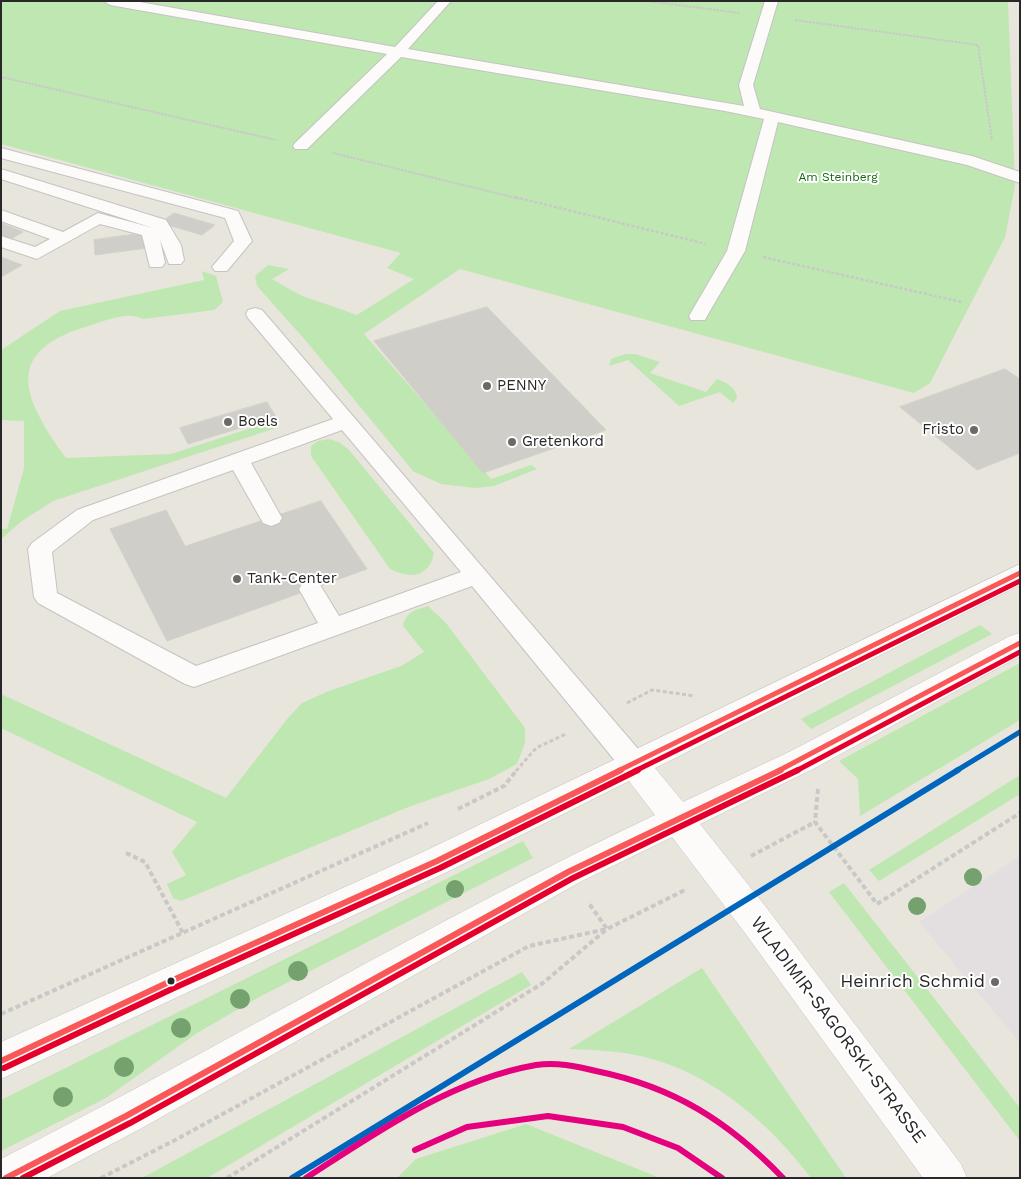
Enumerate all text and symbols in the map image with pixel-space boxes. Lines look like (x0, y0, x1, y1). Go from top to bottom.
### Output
park label: Am Steinberg (798, 170, 878, 184)
place label: PENNY (497, 377, 546, 395)
marker: PENNY (481, 380, 493, 392)
place label: Boels (238, 413, 278, 431)
marker: Boels (222, 416, 234, 428)
place label: Fristo (922, 421, 964, 439)
marker: Fristo (968, 424, 980, 436)
place label: Gretenkord (522, 433, 604, 451)
marker: Gretenkord (506, 436, 518, 448)
place label: Tank-Center (247, 570, 337, 588)
marker: Tank-Center (231, 573, 243, 585)
street label: WLADIMIR-SAGORSKI-STRASSE (746, 913, 930, 1147)
place label: Heinrich Schmid (840, 971, 985, 993)
unlabelled marker (166, 976, 176, 986)
marker: Heinrich Schmid (989, 976, 1001, 988)

